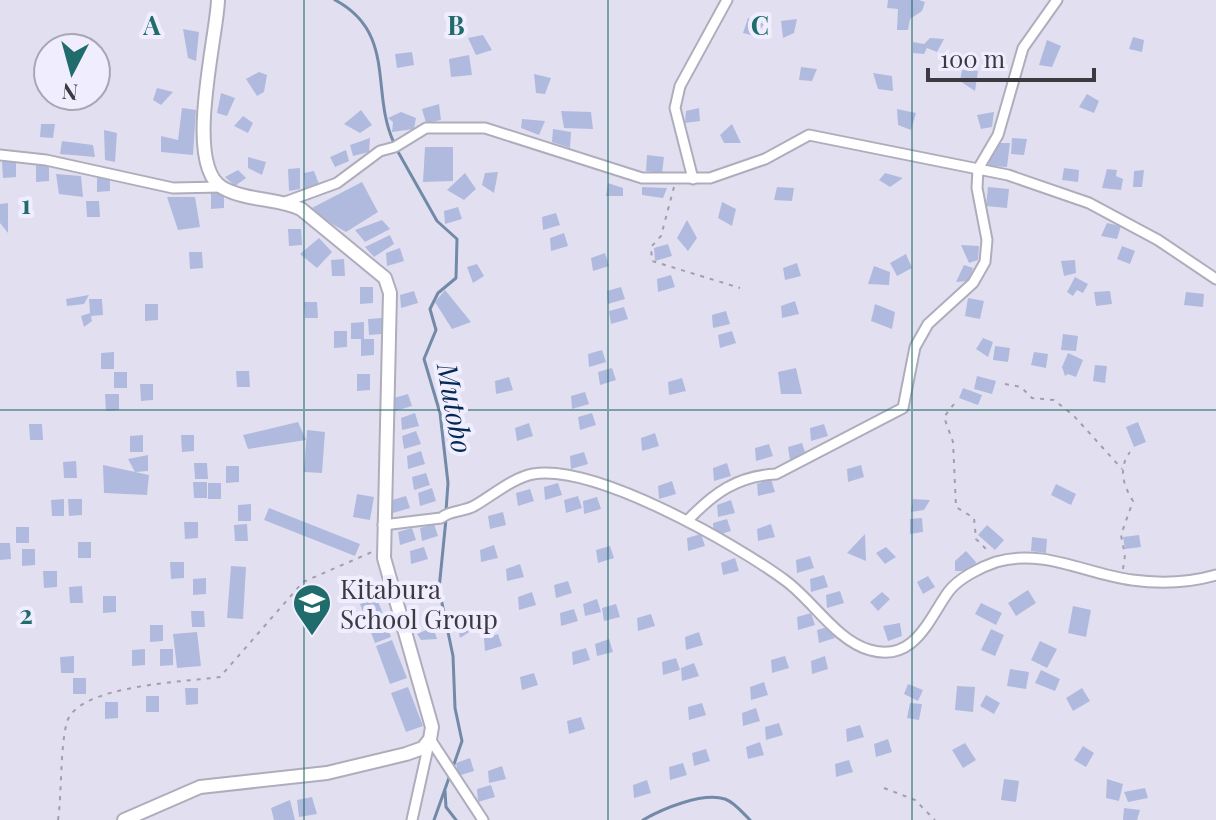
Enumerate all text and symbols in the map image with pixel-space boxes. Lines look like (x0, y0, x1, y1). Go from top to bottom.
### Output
text: A (142, 7, 161, 42)
text: B (447, 7, 465, 42)
text: C (751, 7, 769, 42)
north arrow (32, 32, 112, 112)
scale bar (928, 32, 1094, 82)
text: 100 m (940, 42, 1005, 74)
text: N (60, 77, 79, 109)
text: 1 (21, 186, 31, 221)
water label: Mutobo (430, 359, 482, 456)
place label: Kitabura School Group (340, 571, 498, 636)
school or university icon: Kitabura School Group (291, 582, 333, 637)
text: 2 (19, 596, 33, 631)

